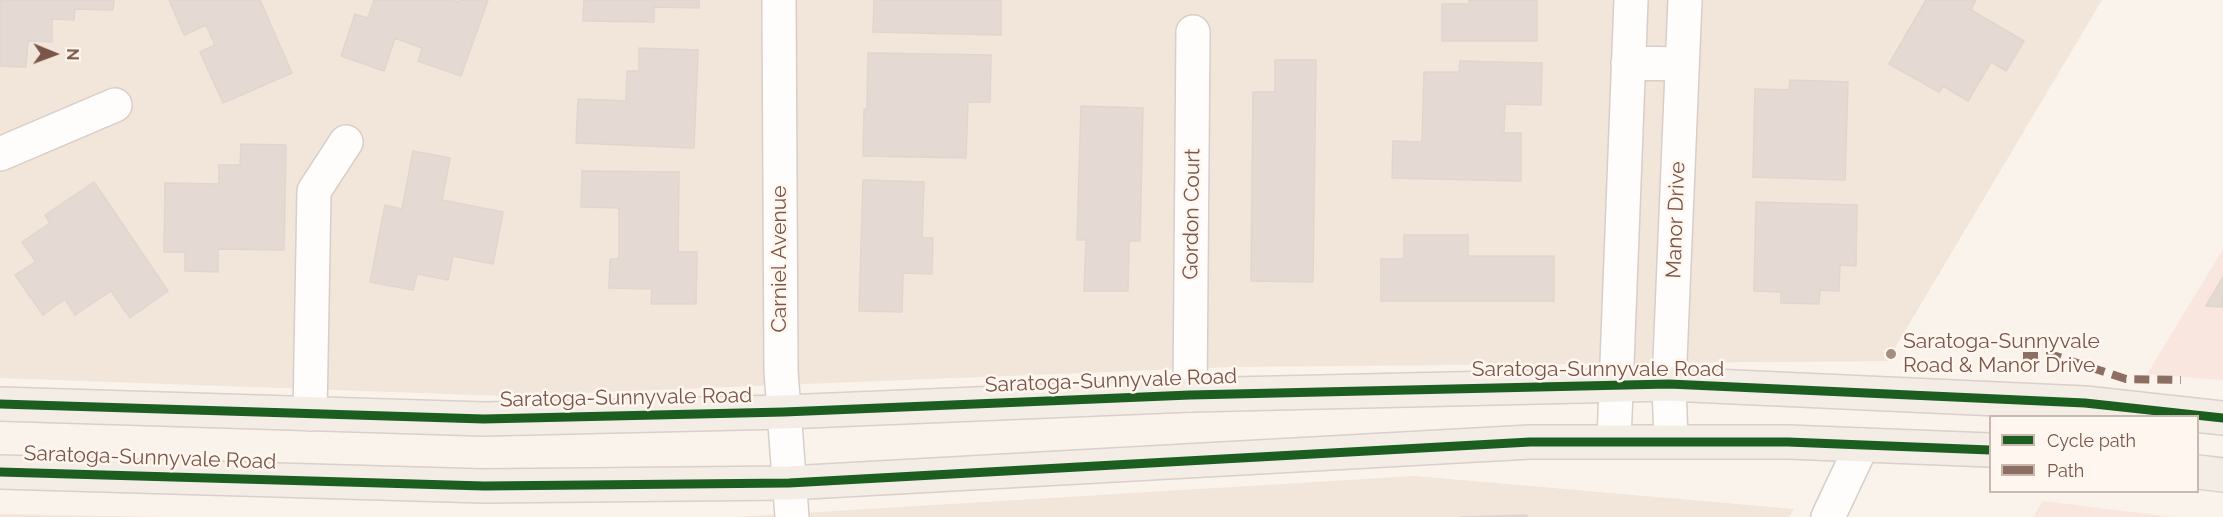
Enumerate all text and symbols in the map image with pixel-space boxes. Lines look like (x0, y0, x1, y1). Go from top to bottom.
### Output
north arrow (24, 24, 84, 84)
text: N (63, 48, 82, 61)
street label: Gordon Court (1178, 148, 1206, 280)
street label: Manor Drive (1661, 161, 1691, 279)
street label: Carniel Avenue (767, 185, 793, 333)
place label: Saratoga-Sunnyvale Road & Manor Drive (1903, 329, 2100, 379)
marker: Saratoga-Sunnyvale Road & Manor Drive (1884, 347, 1898, 361)
street label: Saratoga-Sunnyvale Road (1472, 357, 1724, 383)
street label: Saratoga-Sunnyvale Road (984, 364, 1238, 398)
street label: Saratoga-Sunnyvale Road (500, 383, 752, 413)
legend (1989, 415, 2199, 493)
text: Cycle path (2047, 430, 2136, 451)
street label: Saratoga-Sunnyvale Road (23, 441, 277, 475)
text: Path (2047, 460, 2084, 481)

